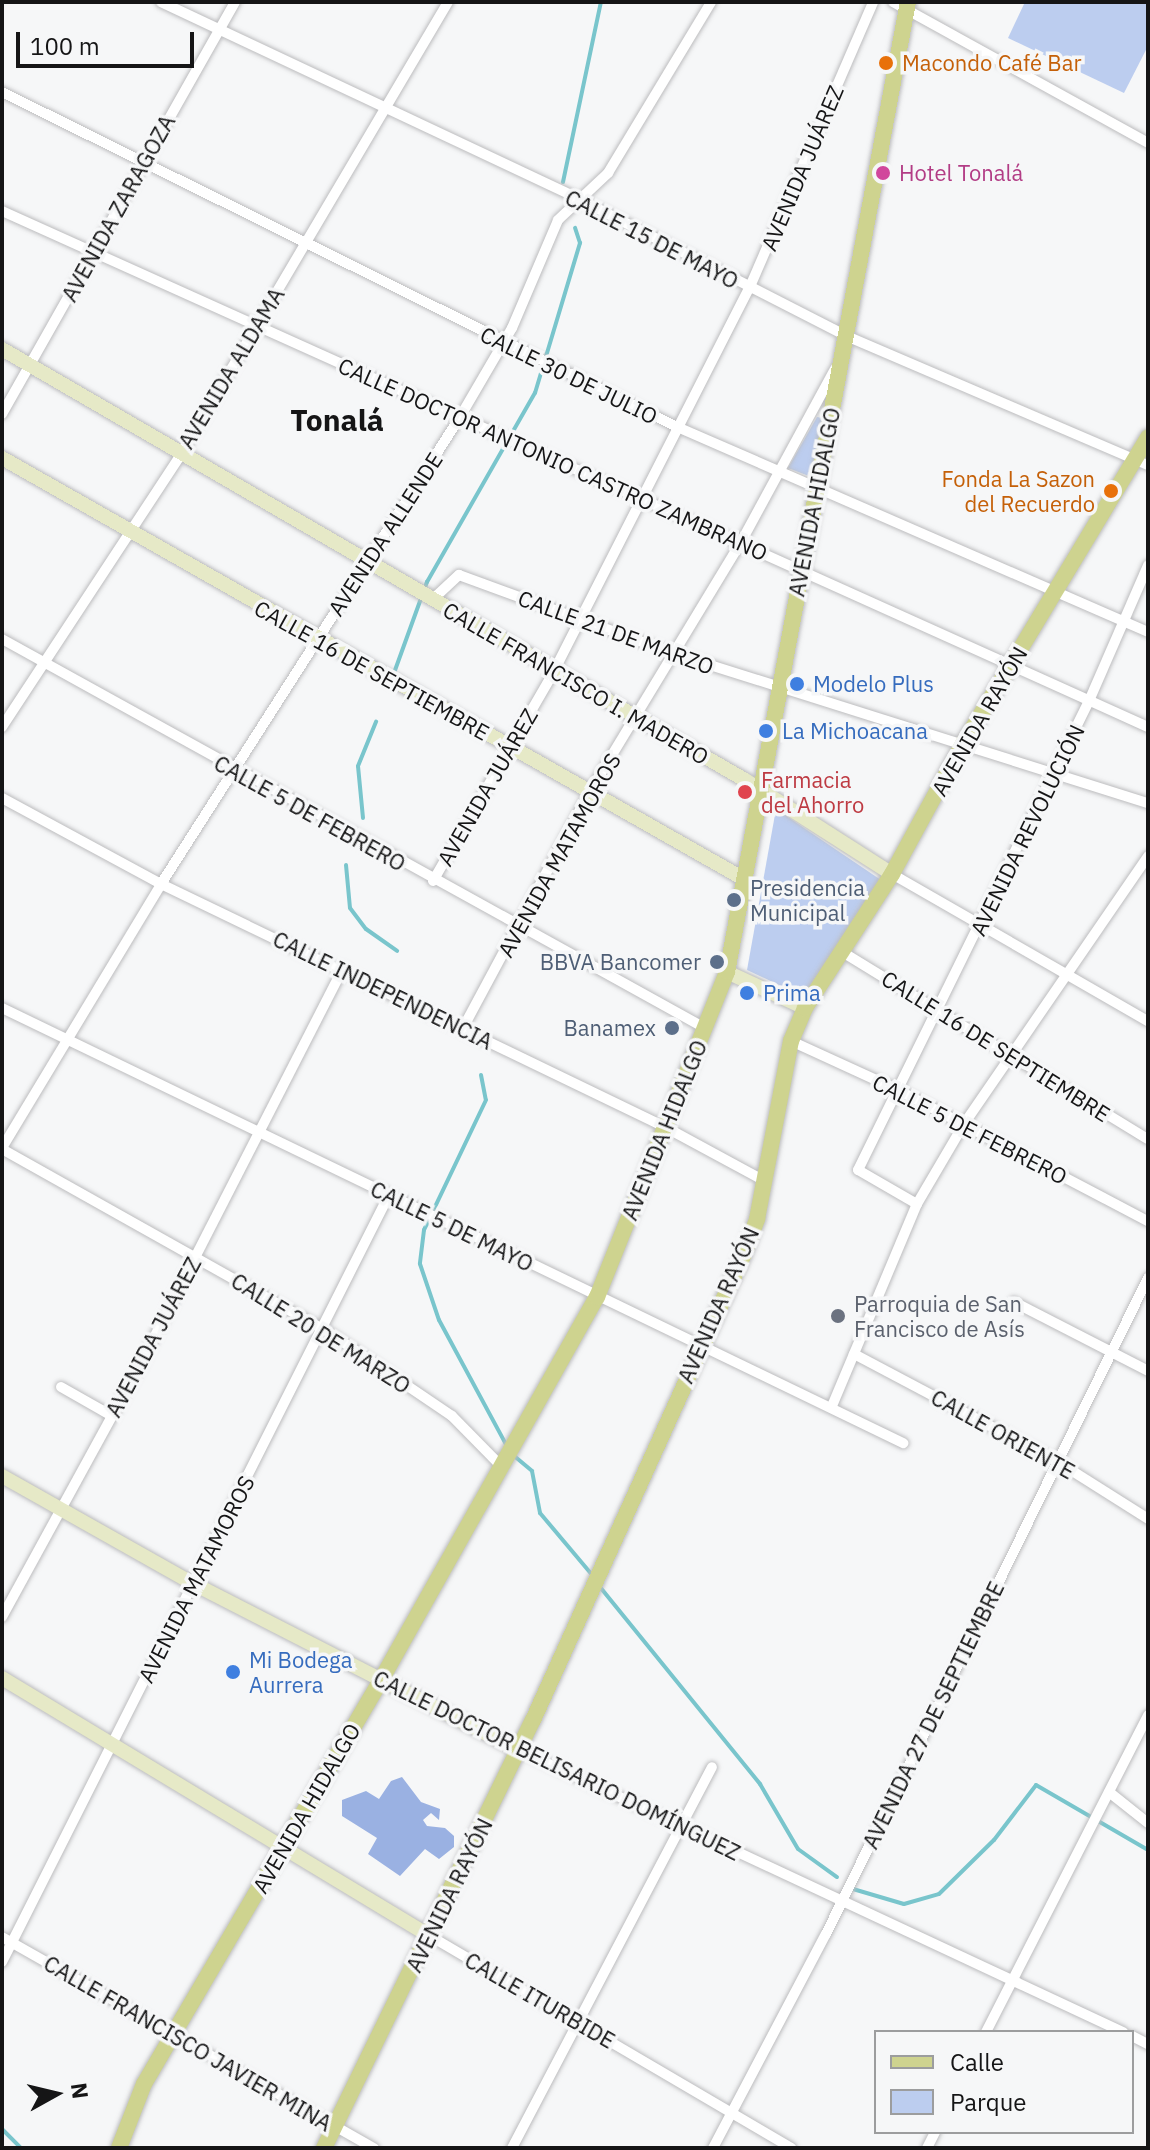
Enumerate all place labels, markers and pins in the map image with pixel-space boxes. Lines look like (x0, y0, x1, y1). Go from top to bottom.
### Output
place label: Macondo Café Bar (902, 50, 1082, 76)
marker: Macondo Café Bar (877, 54, 895, 72)
place label: Hotel Tonalá (899, 160, 1023, 186)
marker: Hotel Tonalá (874, 164, 892, 182)
place label: Fonda La Sazon del Recuerdo (941, 465, 1095, 516)
marker: Fonda La Sazon del Recuerdo (1102, 482, 1120, 500)
place label: Modelo Plus (813, 671, 934, 697)
marker: Modelo Plus (788, 675, 806, 693)
place label: La Michoacana (782, 718, 928, 744)
marker: La Michoacana (757, 722, 775, 740)
place label: Farmacia del Ahorro (761, 766, 864, 818)
marker: Farmacia del Ahorro (736, 783, 754, 801)
place label: Presidencia Municipal (750, 874, 865, 926)
marker: Presidencia Municipal (725, 891, 743, 909)
place label: BBVA Bancomer (540, 949, 701, 975)
marker: BBVA Bancomer (708, 953, 726, 971)
place label: Prima (763, 980, 821, 1006)
marker: Prima (738, 984, 756, 1002)
place label: Banamex (563, 1015, 656, 1041)
marker: Banamex (663, 1019, 681, 1037)
place label: Parroquia de San Francisco de Asís (854, 1290, 1025, 1342)
marker: Parroquia de San Francisco de Asís (829, 1307, 847, 1325)
place label: Mi Bodega Aurrera (249, 1646, 352, 1698)
marker: Mi Bodega Aurrera (224, 1663, 242, 1681)

